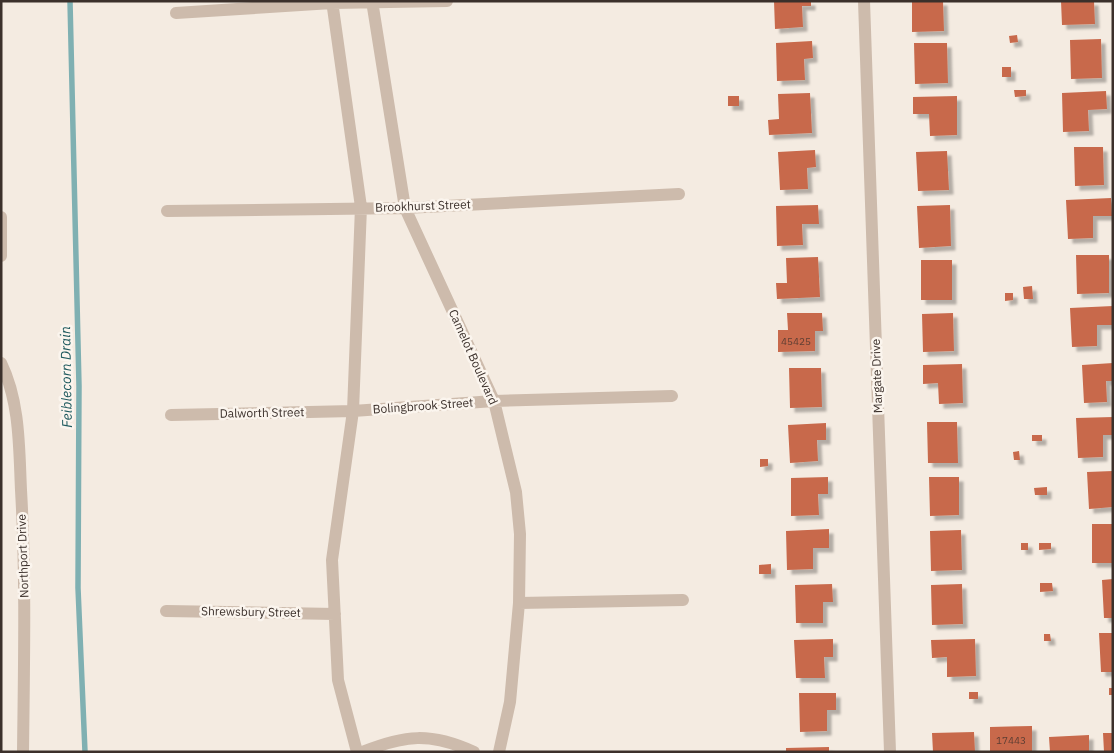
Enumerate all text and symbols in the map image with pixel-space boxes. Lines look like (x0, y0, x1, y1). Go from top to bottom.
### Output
street label: Brookhurst Street (375, 196, 471, 215)
street label: Camelot Boulevard (446, 307, 501, 407)
water label: Feiblecorn Drain (56, 326, 76, 428)
house number: 45425 (781, 335, 811, 348)
street label: Margate Drive (868, 338, 885, 413)
street label: Bolingbrook Street (372, 395, 474, 416)
street label: Dalworth Street (219, 404, 305, 421)
street label: Northport Drive (14, 514, 31, 598)
street label: Shrewsbury Street (201, 603, 301, 620)
house number: 17443 (996, 734, 1026, 747)

